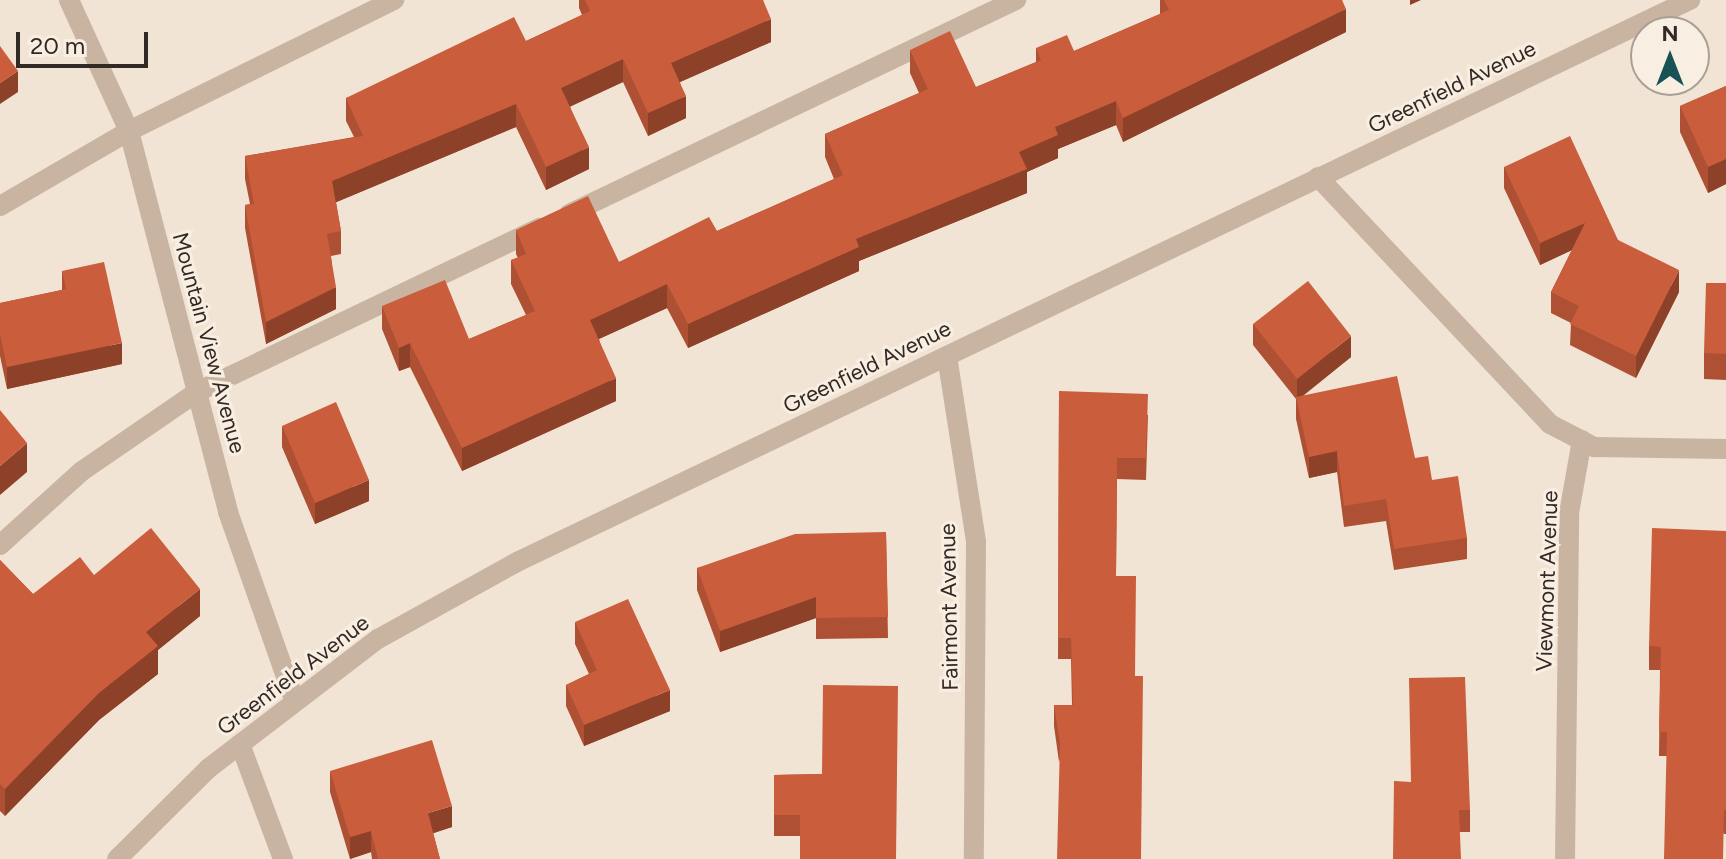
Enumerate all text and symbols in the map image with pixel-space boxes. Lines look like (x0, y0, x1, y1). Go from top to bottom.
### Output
scale bar (20, 16, 152, 66)
north arrow (1630, 16, 1710, 96)
text: N (1661, 20, 1679, 47)
text: 20 m (30, 31, 85, 60)
street label: Greenfield Avenue (1364, 35, 1540, 139)
street label: Mountain View Avenue (167, 230, 251, 456)
street label: Greenfield Avenue (779, 315, 955, 419)
street label: Viewmont Avenue (1531, 490, 1563, 672)
street label: Fairmont Avenue (934, 523, 964, 691)
street label: Greenfield Avenue (212, 609, 374, 741)

